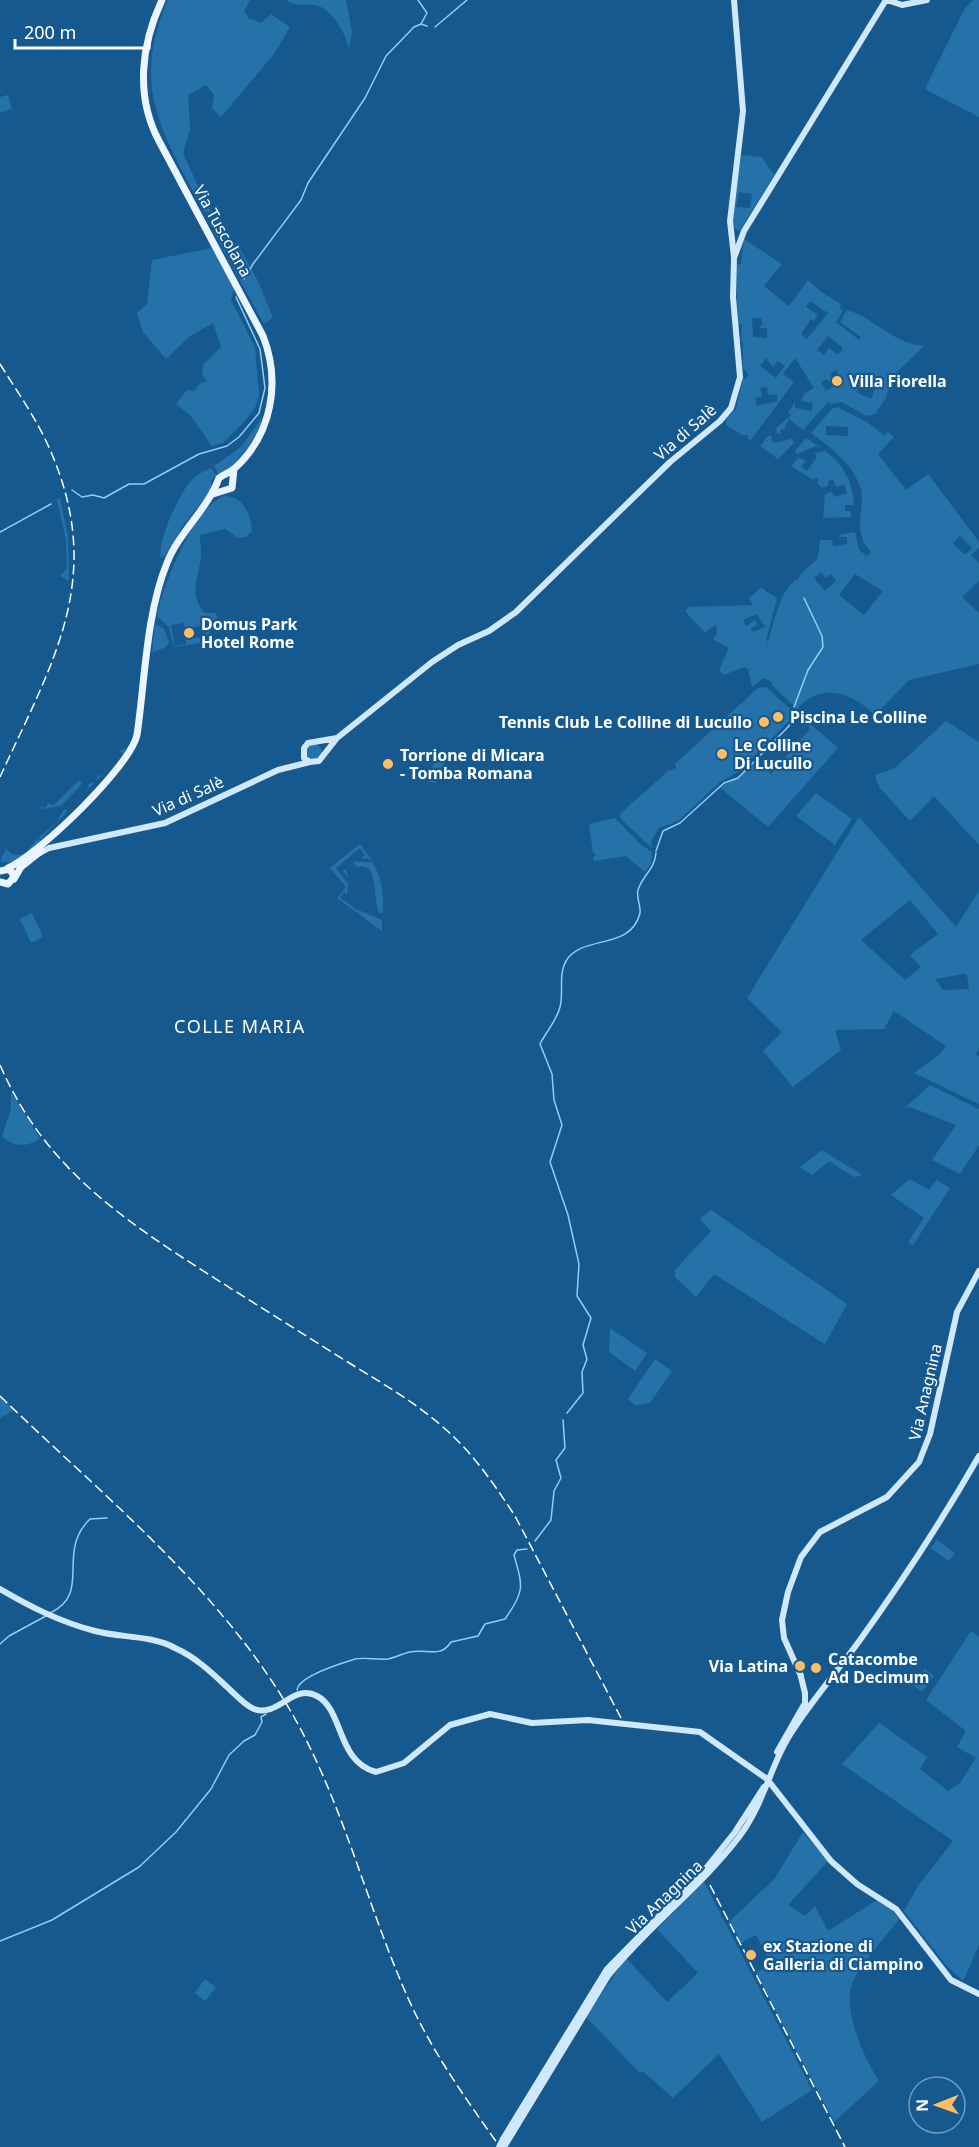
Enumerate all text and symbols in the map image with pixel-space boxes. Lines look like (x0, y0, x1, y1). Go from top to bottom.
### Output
scale bar (15, 12, 148, 50)
text: 200 m (24, 20, 76, 44)
street label: Via Tuscolana (189, 181, 257, 281)
place label: Villa Fiorella (849, 370, 947, 392)
marker: Villa Fiorella (830, 374, 844, 388)
street label: Via di Salè (649, 399, 721, 465)
place label: Domus Park Hotel Rome (201, 613, 298, 653)
marker: Domus Park Hotel Rome (182, 626, 196, 640)
place label: Piscina Le Colline (790, 706, 927, 728)
marker: Piscina Le Colline (771, 710, 785, 724)
place label: Tennis Club Le Colline di Lucullo (499, 711, 752, 733)
marker: Tennis Club Le Colline di Lucullo (757, 715, 771, 729)
place label: Le Colline Di Lucullo (734, 734, 812, 774)
place label: Torrione di Micara - Tomba Romana (400, 744, 545, 784)
marker: Le Colline Di Lucullo (715, 747, 729, 761)
marker: Torrione di Micara - Tomba Romana (381, 757, 395, 771)
street label: Via di Salè (149, 771, 227, 821)
district label: COLLE MARIA (174, 1014, 306, 1038)
street label: Via Anagnina (903, 1341, 947, 1443)
place label: Catacombe Ad Decimum (828, 1648, 929, 1688)
place label: Via Latina (709, 1655, 788, 1677)
marker: Via Latina (793, 1659, 807, 1673)
marker: Catacombe Ad Decimum (809, 1661, 823, 1675)
street label: Via Anagnina (621, 1855, 707, 1939)
place label: ex Stazione di Galleria di Ciampino (763, 1935, 924, 1975)
marker: ex Stazione di Galleria di Ciampino (744, 1948, 758, 1962)
north arrow (907, 2075, 967, 2135)
text: N (911, 2099, 933, 2112)

